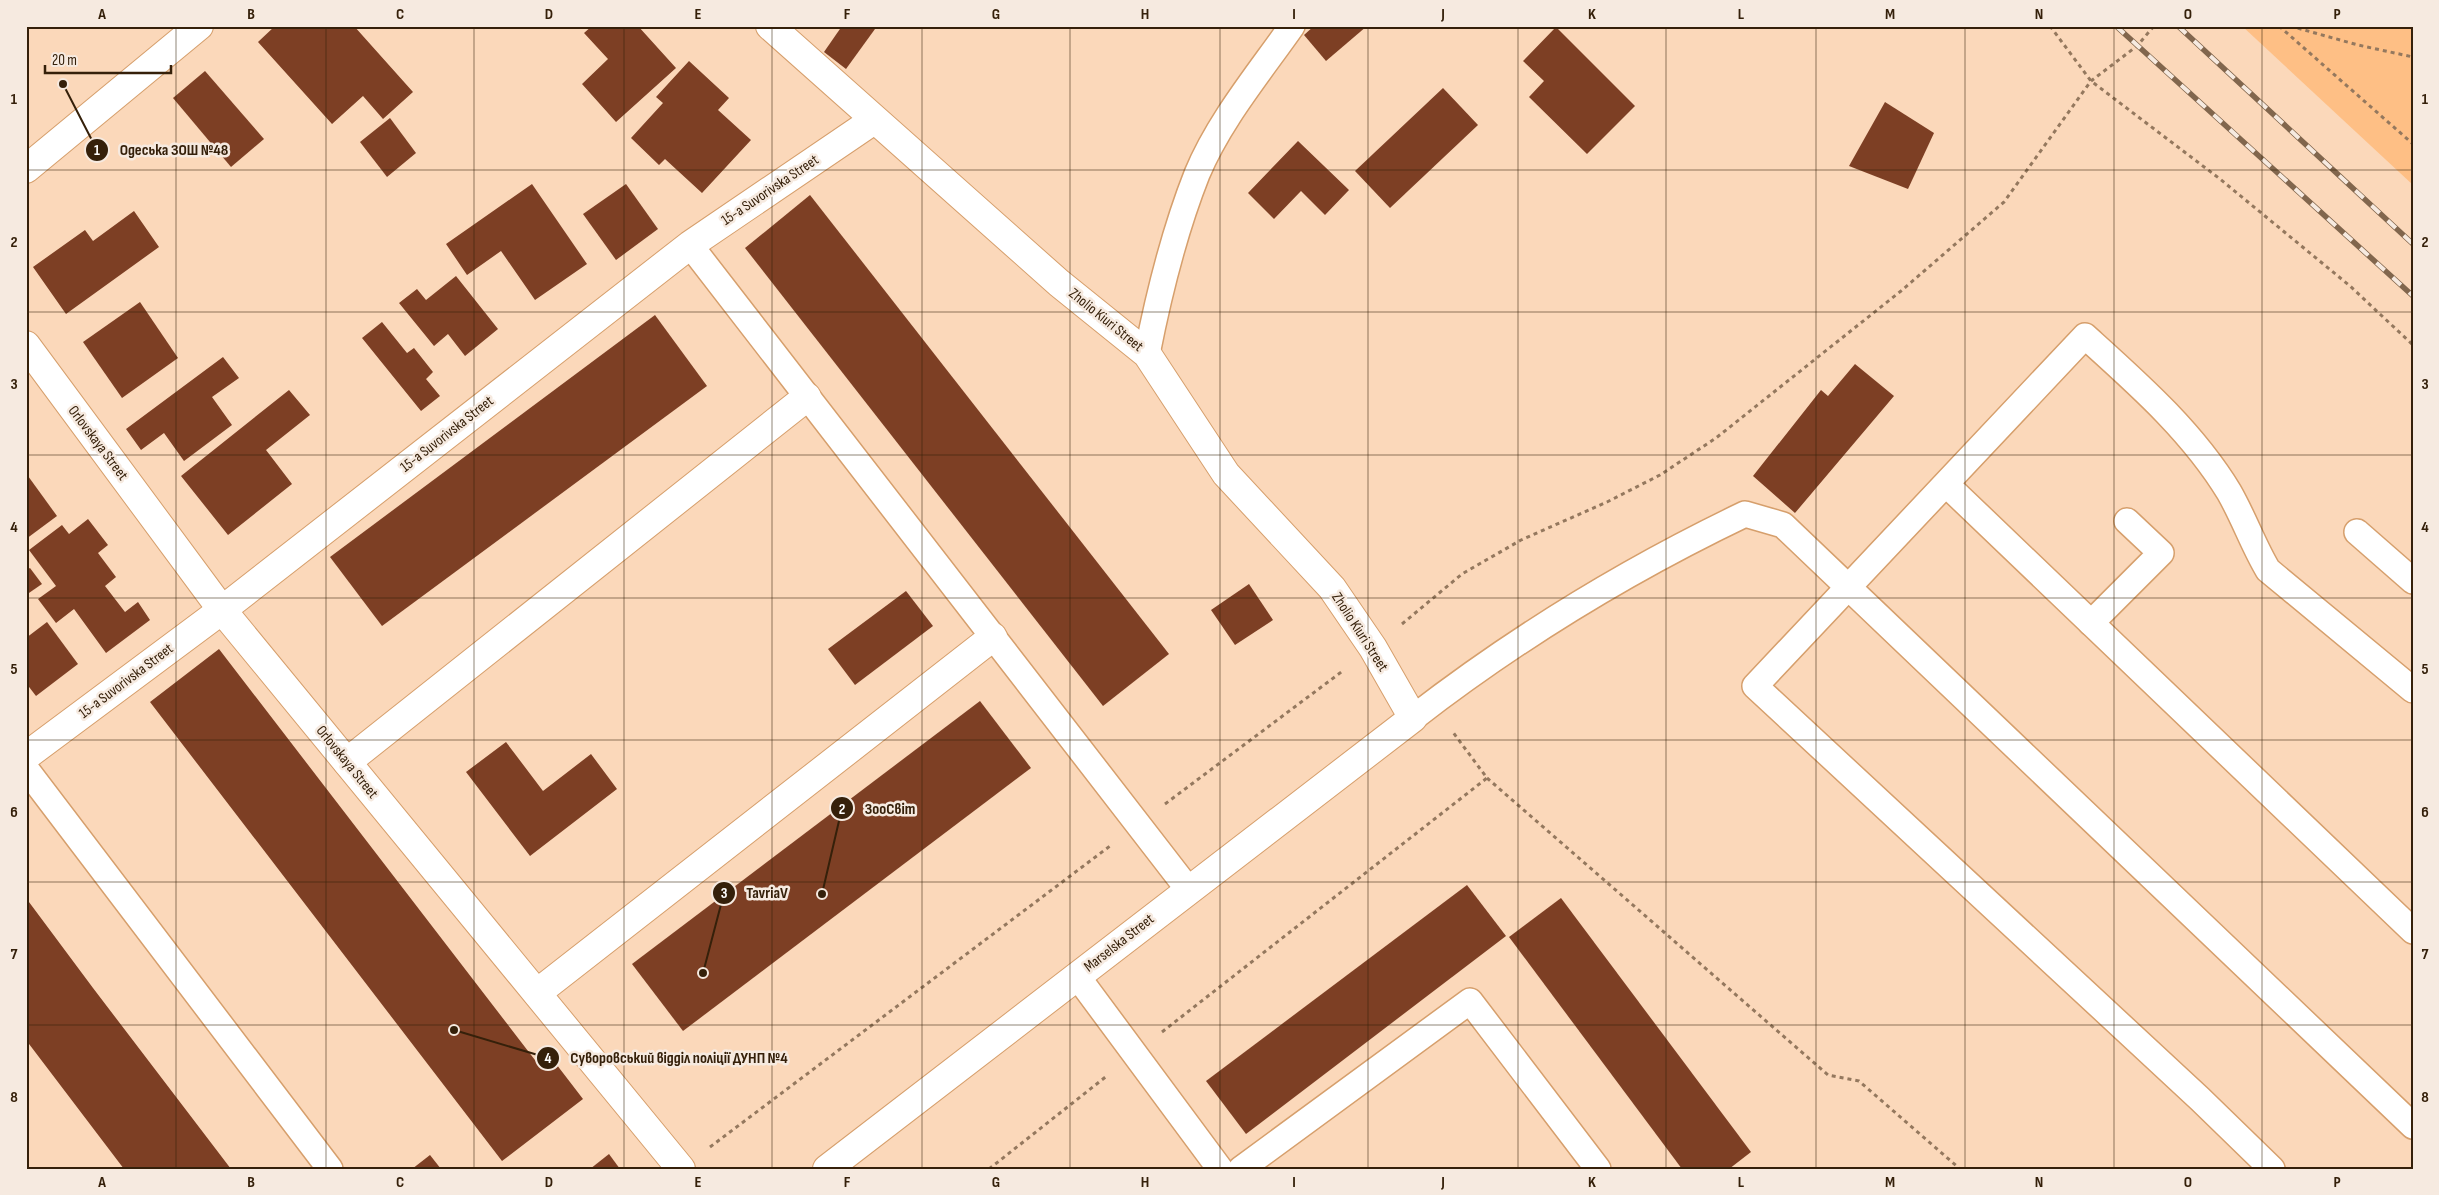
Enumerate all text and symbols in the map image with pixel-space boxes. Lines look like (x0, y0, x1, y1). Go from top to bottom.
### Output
text: A (97, 5, 106, 24)
text: B (247, 5, 255, 24)
text: C (396, 5, 404, 24)
text: D (545, 5, 553, 24)
text: E (695, 5, 702, 24)
text: F (844, 5, 851, 24)
text: G (992, 5, 1000, 24)
text: H (1141, 5, 1149, 24)
text: I (1292, 5, 1296, 24)
text: J (1440, 5, 1445, 24)
text: K (1588, 5, 1596, 24)
text: L (1738, 5, 1745, 24)
text: M (1885, 5, 1895, 24)
text: N (2035, 5, 2043, 24)
text: O (2184, 5, 2192, 24)
text: P (2333, 5, 2341, 24)
scale bar (45, 42, 171, 74)
text: 20 m (52, 51, 77, 70)
text: 1 (11, 90, 18, 109)
text: 1 (2422, 90, 2429, 109)
callout: Одеська ЗОШ №48 (84, 134, 238, 165)
text: 1 (94, 141, 100, 160)
text: Одеська ЗОШ №48 (120, 141, 229, 160)
street label: 15-a Suvorivska Street (718, 150, 823, 230)
text: 2 (10, 233, 18, 252)
text: 2 (2421, 233, 2429, 252)
street label: Zholio Kiuri Street (1065, 284, 1147, 356)
text: 3 (10, 375, 18, 394)
text: 3 (2421, 375, 2429, 394)
street label: 15-a Suvorivska Street (396, 391, 498, 476)
street label: Orlovskaya Street (64, 402, 132, 484)
text: 4 (10, 518, 18, 537)
text: 4 (2421, 518, 2429, 537)
street label: Zholio Kiuri Street (1327, 589, 1393, 675)
street label: 15-a Suvorivska Street (75, 639, 177, 723)
text: 5 (10, 660, 18, 679)
text: 5 (2421, 660, 2429, 679)
street label: Orlovskaya Street (312, 722, 383, 803)
callout: ЗооСвіт (830, 793, 925, 824)
text: 2 (839, 800, 845, 819)
text: ЗооСвіт (865, 800, 915, 819)
text: 6 (10, 803, 18, 822)
text: 6 (2421, 803, 2429, 822)
callout: TavriaV (711, 877, 798, 908)
text: 3 (721, 884, 728, 903)
text: TavriaV (746, 884, 788, 903)
street label: Marselska Street (1080, 909, 1158, 976)
text: 7 (11, 945, 18, 964)
text: 7 (2422, 945, 2429, 964)
callout: Суворовський відділ поліції ДУНП №4 (536, 1042, 798, 1073)
text: 4 (545, 1049, 552, 1068)
text: Суворовський відділ поліції ДУНП №4 (570, 1049, 788, 1068)
text: 8 (10, 1088, 18, 1107)
text: 8 (2421, 1088, 2429, 1107)
text: A (97, 1173, 106, 1192)
text: B (247, 1173, 255, 1192)
text: C (396, 1173, 404, 1192)
text: D (545, 1173, 553, 1192)
text: E (695, 1173, 702, 1192)
text: F (844, 1173, 851, 1192)
text: G (992, 1173, 1000, 1192)
text: H (1141, 1173, 1149, 1192)
text: I (1292, 1173, 1296, 1192)
text: J (1440, 1173, 1445, 1192)
text: K (1588, 1173, 1596, 1192)
text: L (1738, 1173, 1745, 1192)
text: M (1885, 1173, 1895, 1192)
text: N (2035, 1173, 2043, 1192)
text: O (2184, 1173, 2192, 1192)
text: P (2333, 1173, 2341, 1192)

